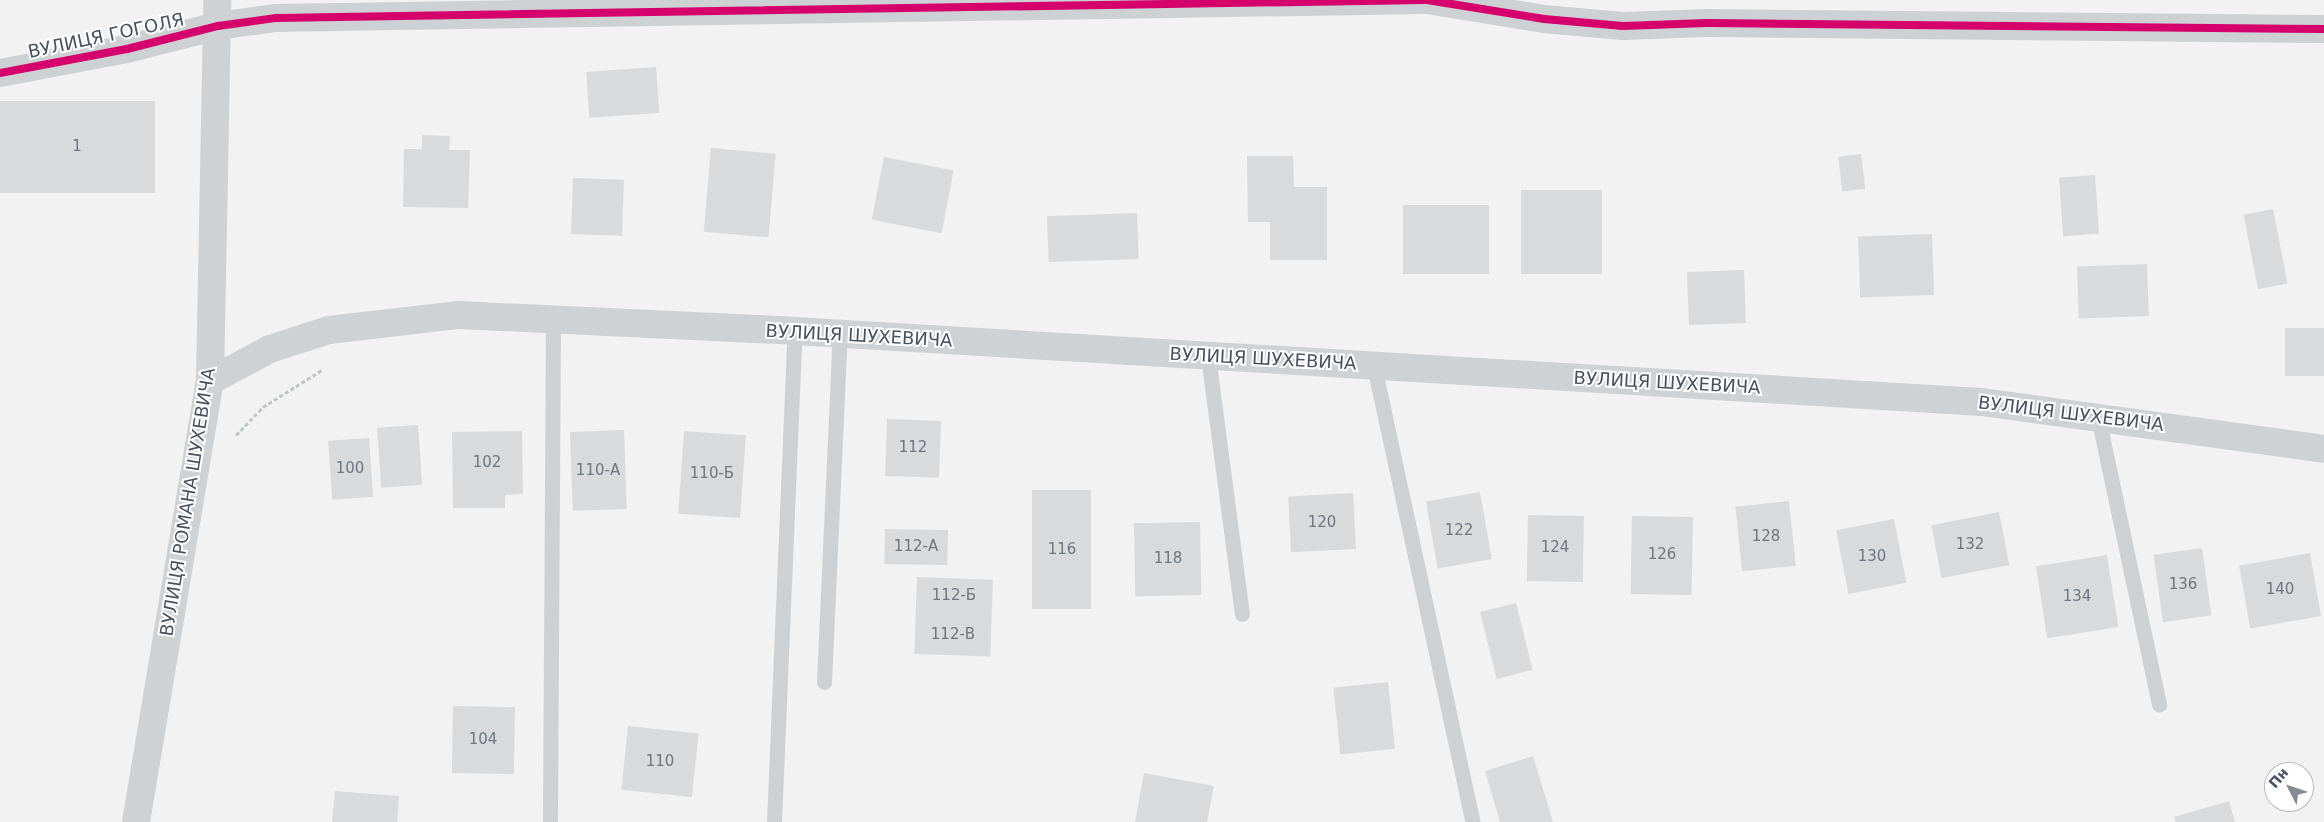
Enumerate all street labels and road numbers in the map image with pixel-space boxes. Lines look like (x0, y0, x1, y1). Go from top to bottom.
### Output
street label: ВУЛИЦЯ ГОГОЛЯ (26, 9, 186, 63)
street label: ВУЛИЦЯ ШУХЕВИЧА (765, 320, 953, 352)
street label: ВУЛИЦЯ ШУХЕВИЧА (1169, 343, 1357, 375)
street label: ВУЛИЦЯ РОМАНА ШУХЕВИЧА (156, 366, 220, 638)
street label: ВУЛИЦЯ ШУХЕВИЧА (1573, 367, 1761, 399)
street label: ВУЛИЦЯ ШУХЕВИЧА (1977, 392, 2165, 436)

